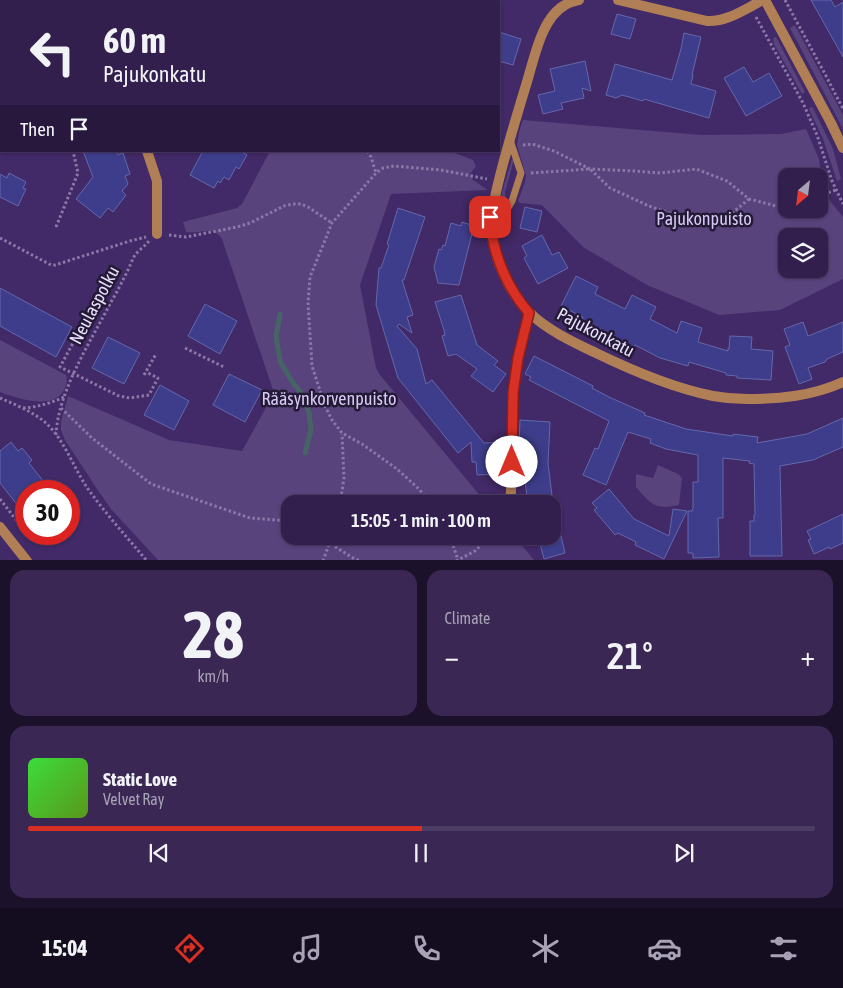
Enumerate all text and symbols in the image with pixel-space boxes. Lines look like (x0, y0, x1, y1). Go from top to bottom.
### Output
icon: left (20, 20, 85, 85)
text: 60 m (103, 20, 166, 60)
text: Pajukonkatu (103, 61, 206, 87)
icon: arrive (65, 115, 93, 143)
text: Then (20, 118, 55, 140)
north arrow (778, 168, 828, 218)
map controls (778, 168, 828, 278)
pin (469, 196, 511, 238)
icon: arrive (476, 203, 504, 231)
park label: Pajukonpuisto (656, 208, 752, 229)
button: layers (778, 228, 828, 278)
street label: Neulaspolku (65, 262, 123, 348)
street label: Pajukonkatu (554, 303, 638, 361)
park label: Rääsynkorvenpuisto (262, 388, 396, 409)
position arrow (485, 435, 537, 487)
speed limit sign: 30 (15, 480, 80, 545)
text: 15:05 · 1 min · 100 m (351, 509, 491, 531)
text: 28 (183, 597, 244, 672)
text: Climate (445, 609, 490, 627)
text: 21° (607, 634, 653, 677)
text: − (445, 640, 459, 672)
text: + (800, 640, 815, 672)
text: km/h (197, 667, 229, 685)
text: Static Love (103, 768, 177, 790)
text: Velvet Ray (103, 790, 164, 808)
icon: previous (145, 839, 173, 867)
icon: pause (407, 839, 435, 867)
icon: next (670, 839, 698, 867)
icon: directions (172, 931, 207, 966)
icon: music (290, 931, 325, 966)
icon: phone (409, 931, 444, 966)
icon: climate (528, 931, 563, 966)
icon: car (647, 931, 682, 966)
icon: filters (766, 931, 801, 966)
text: 15:04 (42, 935, 88, 961)

